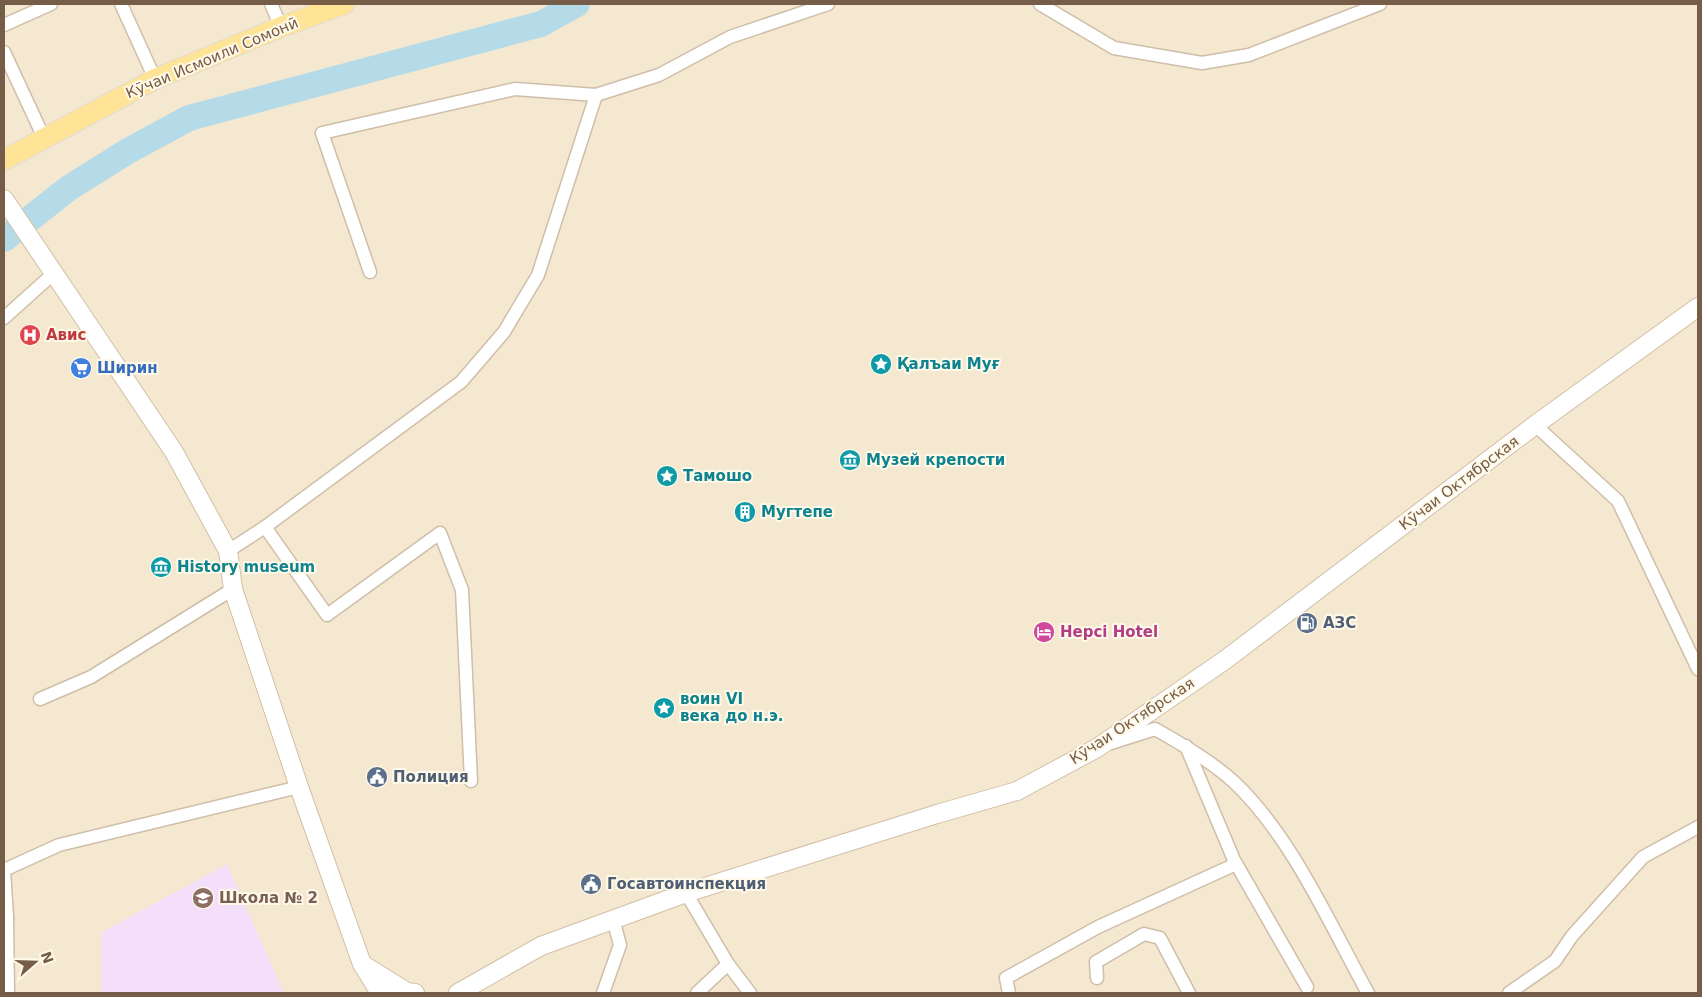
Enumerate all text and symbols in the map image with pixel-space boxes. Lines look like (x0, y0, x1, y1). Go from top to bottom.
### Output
street label: Кӯчаи Исмоили Сомонӣ (123, 13, 301, 103)
hospital icon: Авис (18, 323, 42, 347)
place label: Авис (46, 326, 87, 344)
place icon: Қалъаи Муғ (869, 352, 893, 376)
place label: Қалъаи Муғ (897, 355, 1000, 373)
supermarket icon: Ширин (69, 356, 93, 380)
place label: Ширин (97, 359, 158, 377)
street label: Кӯчаи Октябрская (1396, 432, 1522, 534)
museum icon: Музей крепости (838, 448, 862, 472)
place label: Музей крепости (866, 451, 1005, 469)
place icon: Тамошо (655, 464, 679, 488)
place label: Тамошо (683, 467, 752, 485)
building icon: Мугтепе (733, 500, 757, 524)
place label: Мугтепе (761, 503, 833, 521)
museum icon: History museum (149, 555, 173, 579)
place label: History museum (177, 558, 315, 576)
fuel station icon: АЗС (1295, 611, 1319, 635)
place label: АЗС (1323, 614, 1356, 632)
hotel icon: Hepci Hotel (1032, 620, 1056, 644)
place label: Hepci Hotel (1060, 623, 1158, 641)
street label: Кӯчаи Октябрская (1066, 674, 1198, 768)
place label: воин VI века до н.э. (680, 690, 783, 725)
place icon: воин VI века до н.э. (652, 696, 676, 720)
public building icon: Полиция (365, 765, 389, 789)
place label: Полиция (393, 768, 469, 786)
public building icon: Госавтоинспекция (579, 872, 603, 896)
place label: Госавтоинспекция (607, 875, 766, 893)
school or university icon: Школа № 2 (191, 886, 215, 910)
place label: Школа № 2 (219, 889, 318, 907)
north arrow (10, 937, 60, 987)
text: N (38, 949, 57, 966)

